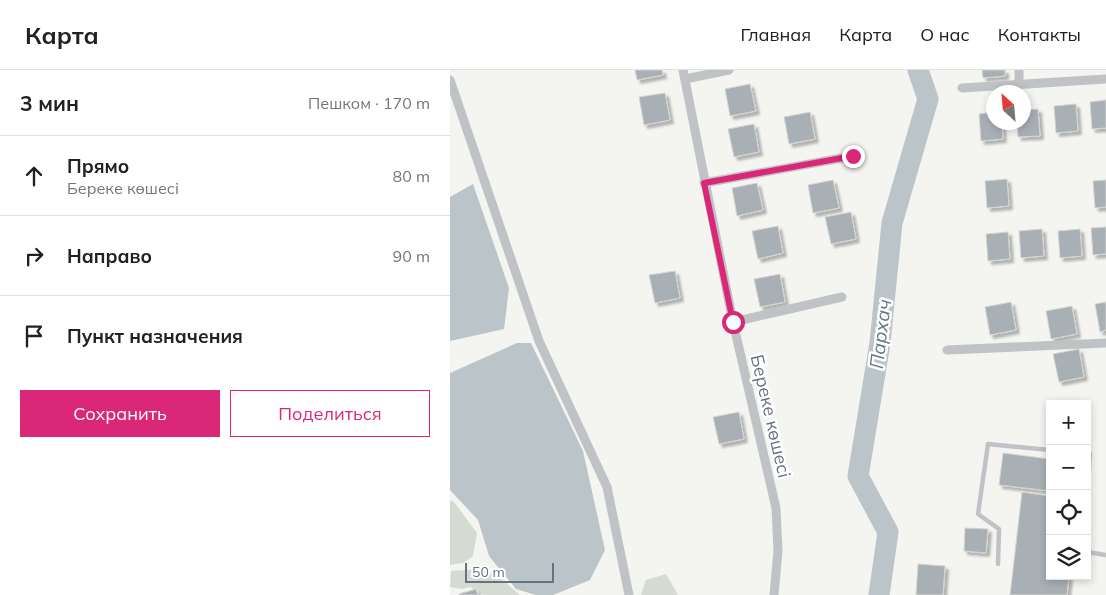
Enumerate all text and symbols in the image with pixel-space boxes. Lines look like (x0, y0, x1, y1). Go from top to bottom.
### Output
text: Карта (25, 20, 99, 50)
text: Главная (741, 23, 811, 46)
text: Карта (839, 23, 892, 46)
text: О нас (920, 23, 970, 46)
text: Контакты (998, 23, 1081, 46)
north arrow (986, 85, 1031, 130)
text: 3 мин (20, 90, 79, 116)
text: Пешком · 170 m (308, 93, 430, 113)
route end (842, 145, 865, 168)
text: Прямо (67, 154, 129, 178)
icon: ahead (20, 162, 48, 190)
text: 80 m (393, 166, 430, 186)
text: Береке көшесі (67, 178, 179, 198)
icon: right (20, 242, 48, 270)
text: Направо (67, 244, 152, 268)
text: 90 m (393, 246, 430, 266)
water label: Пархач (864, 298, 896, 370)
route start (722, 311, 745, 334)
icon: arrive (20, 322, 48, 350)
text: Пункт назначения (67, 324, 243, 348)
street label: Береке көшесі (746, 352, 796, 480)
button: Сохранить (20, 390, 220, 437)
button: Поделиться (230, 390, 430, 437)
map controls (1046, 400, 1091, 580)
button: + (1046, 400, 1091, 445)
button: − (1046, 445, 1091, 490)
button: locate (1046, 490, 1091, 535)
button: layers (1046, 535, 1091, 580)
scale bar (465, 560, 554, 583)
text: 50 m (472, 563, 505, 581)

